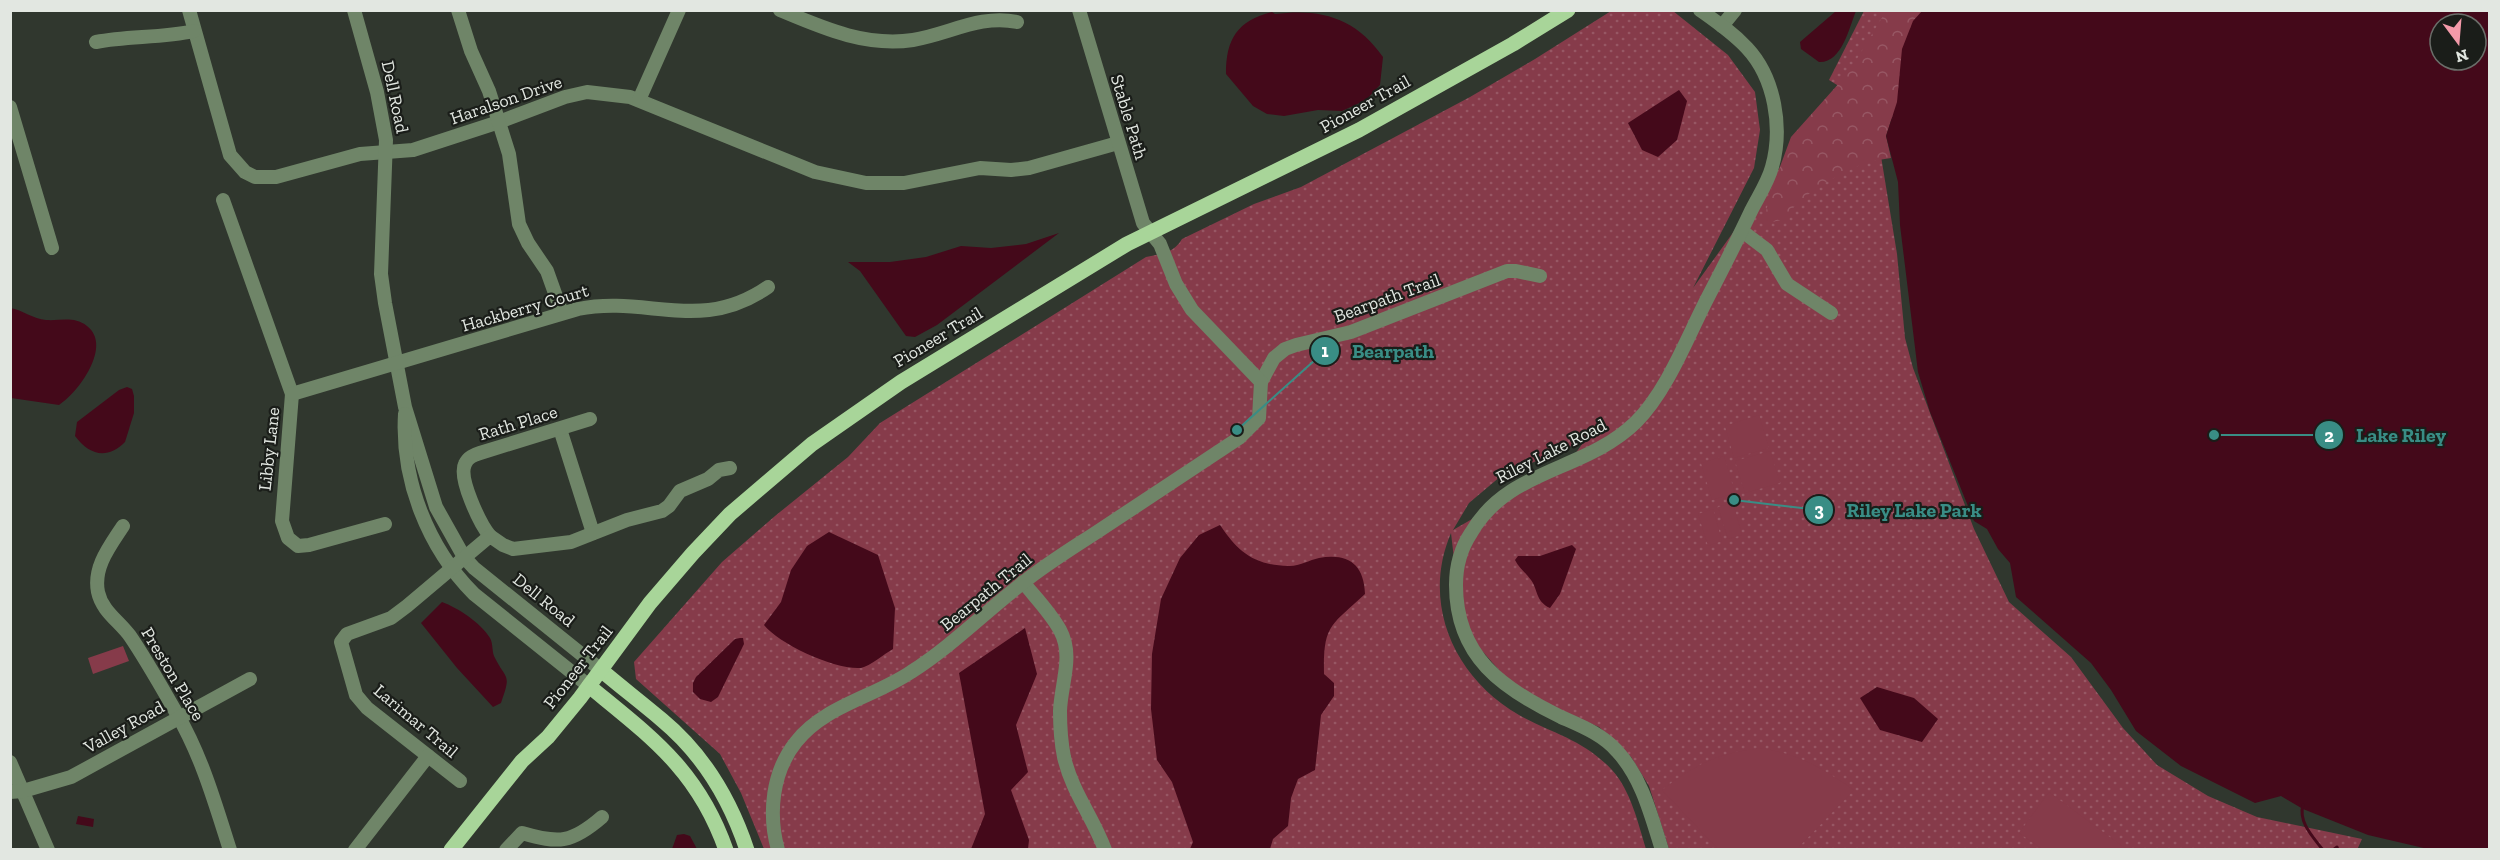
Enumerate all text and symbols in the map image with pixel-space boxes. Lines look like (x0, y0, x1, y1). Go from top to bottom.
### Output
north arrow (2428, 12, 2488, 72)
text: N (2454, 45, 2470, 67)
street label: Dell Road (377, 59, 413, 135)
street label: Pioneer Trail (1316, 70, 1414, 138)
street label: Haralson Drive (447, 71, 565, 129)
street label: Stable Path (1106, 72, 1152, 162)
street label: Bearpath Trail (1331, 269, 1443, 327)
street label: Hackberry Court (459, 279, 591, 337)
street label: Pioneer Trail (890, 302, 987, 372)
callout: Bearpath (1310, 332, 1446, 370)
text: Bearpath (1352, 339, 1434, 363)
text: 1 (1321, 340, 1329, 362)
street label: Rath Place (476, 401, 560, 445)
street label: Libby Lane (254, 406, 284, 492)
street label: Riley Lake Road (1492, 414, 1610, 488)
callout: Lake Riley (2314, 416, 2458, 454)
text: Lake Riley (2356, 423, 2446, 447)
text: 2 (2324, 425, 2334, 447)
callout: Riley Lake Park (1804, 491, 1994, 529)
text: Riley Lake Park (1847, 498, 1981, 522)
text: 3 (1814, 499, 1824, 521)
street label: Bearpath Trail (936, 548, 1036, 636)
street label: Dell Road (509, 568, 580, 632)
street label: Pioneer Trail (539, 621, 618, 713)
street label: Preston Place (136, 623, 210, 725)
street label: Larimar Trail (369, 679, 463, 763)
street label: Valley Road (79, 696, 168, 759)

